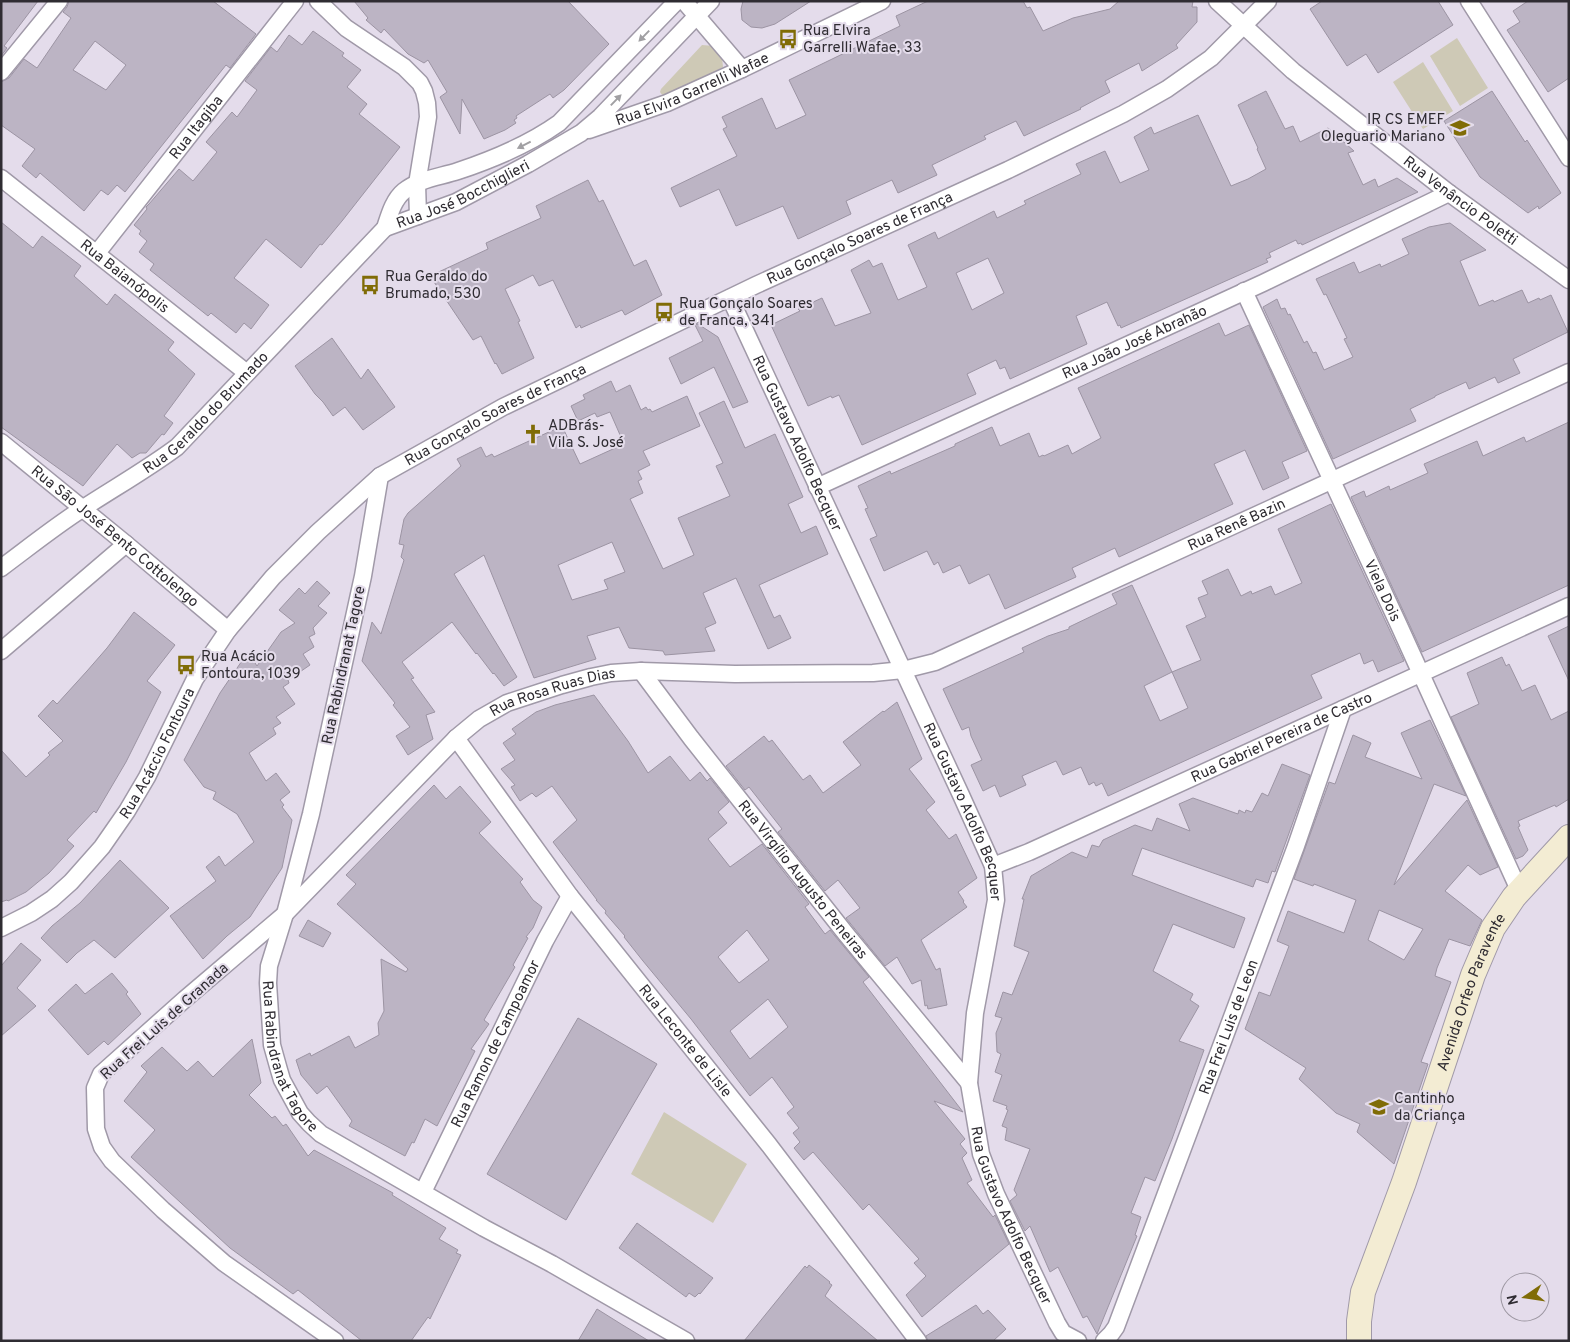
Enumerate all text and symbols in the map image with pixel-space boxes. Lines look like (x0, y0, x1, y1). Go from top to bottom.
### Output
place label: Rua Elvira Garrelli Wafae, 33 (803, 22, 922, 58)
bus stop icon: Rua Elvira Garrelli Wafae, 33 (777, 28, 799, 50)
one-way arrow (638, 30, 650, 42)
street label: Rua Elvira Garrelli Wafae (613, 49, 773, 131)
street label: Rua Itagiba (166, 92, 228, 164)
one-way arrow (610, 94, 622, 106)
place label: IR CS EMEF Oleguario Mariano (1321, 111, 1445, 147)
school or university icon: IR CS EMEF Oleguario Mariano (1449, 117, 1471, 139)
one-way arrow (517, 141, 531, 149)
street label: Rua Venâncio Poletti (1398, 152, 1521, 251)
street label: Rua José Bocchiglieri (394, 157, 533, 234)
street label: Rua Gonçalo Soares de França (764, 188, 956, 290)
street label: Rua Baianópolis (75, 236, 172, 318)
place label: Rua Geraldo do Brumado, 530 (385, 268, 488, 304)
bus stop icon: Rua Geraldo do Brumado, 530 (359, 274, 381, 296)
place label: Rua Gonçalo Soares de Franca, 341 (679, 295, 813, 331)
bus stop icon: Rua Gonçalo Soares de Franca, 341 (653, 301, 675, 323)
street label: Rua João José Abrahão (1060, 302, 1210, 385)
street label: Rua Geraldo do Brumado (140, 348, 273, 479)
street label: Rua Gustavo Adolfo Becquer (747, 353, 845, 535)
street label: Rua Gonçalo Soares de França (402, 360, 590, 471)
place label: ADBrás- Vila S. José (548, 417, 624, 453)
church icon: ADBrás- Vila S. José (522, 423, 544, 445)
street label: Rua São José Bento Cottolengo (26, 462, 202, 612)
street label: Rua Renê Bazin (1185, 495, 1289, 556)
street label: Viela Dois (1359, 557, 1404, 625)
street label: Rua Rabindranat Tagore (318, 584, 371, 746)
place label: Rua Acácio Fontoura, 1039 (201, 648, 301, 684)
bus stop icon: Rua Acácio Fontoura, 1039 (175, 654, 197, 676)
street label: Rua Rosa Ruas Dias (487, 665, 616, 722)
street label: Rua Acáccio Fontoura (116, 685, 200, 823)
street label: Rua Gabriel Pereira de Castro (1188, 689, 1376, 788)
street label: Rua Gustavo Adolfo Becquer (918, 720, 1004, 902)
street label: Rua Virgílio Augusto Peneiras (733, 797, 871, 964)
street label: Avenida Orfeo Paravente (1434, 910, 1511, 1074)
street label: Rua Ramon de Campoamor (448, 957, 545, 1131)
street label: Rua Frei Luis de Leon (1196, 957, 1264, 1098)
street label: Rua Frei Luis de Granada (97, 960, 233, 1085)
street label: Rua Rabindranat Tagore (257, 980, 321, 1137)
street label: Rua Leconte de Lisle (634, 981, 735, 1102)
place label: Cantinho da Criança (1394, 1090, 1465, 1126)
school or university icon: Cantinho da Criança (1368, 1096, 1390, 1118)
street label: Rua Gustavo Adolfo Becquer (965, 1125, 1055, 1308)
north arrow (1500, 1272, 1550, 1322)
text: N (1504, 1293, 1523, 1306)

